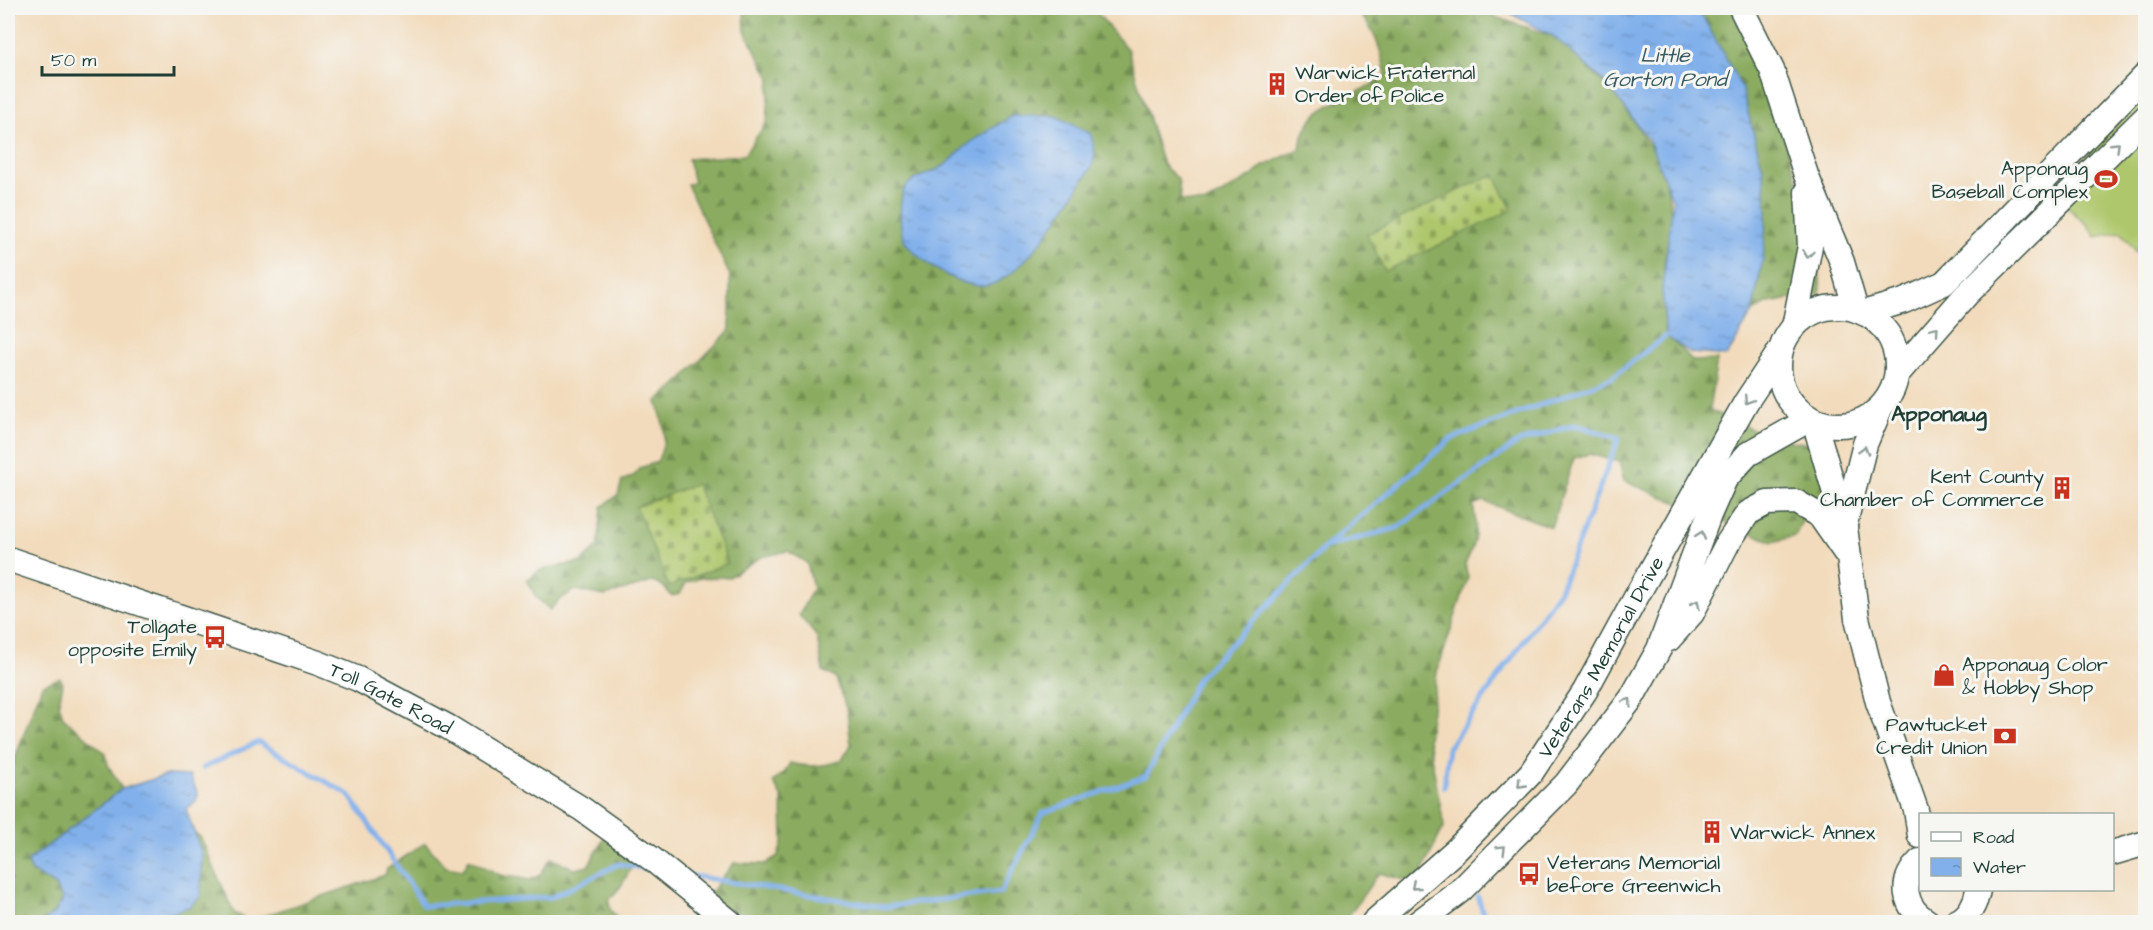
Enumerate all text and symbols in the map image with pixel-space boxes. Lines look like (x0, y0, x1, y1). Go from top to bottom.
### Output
scale bar (42, 39, 174, 77)
water label: Little Gorton Pond (1603, 41, 1731, 94)
text: 50 m (51, 48, 96, 73)
place label: Warwick Fraternal Order of Police (1295, 59, 1476, 110)
building icon: Warwick Fraternal Order of Police (1264, 71, 1290, 97)
one-way arrow (2110, 142, 2120, 153)
place label: Apponaug Baseball Complex (1932, 155, 2089, 206)
sports icon: Apponaug Baseball Complex (2093, 166, 2119, 192)
one-way arrow (1803, 250, 1815, 259)
one-way arrow (1928, 326, 1939, 337)
one-way arrow (1744, 393, 1755, 404)
district label: Apponaug (1891, 399, 1987, 431)
one-way arrow (1857, 445, 1869, 456)
place label: Kent County Chamber of Commerce (1820, 463, 2044, 514)
building icon: Kent County Chamber of Commerce (2049, 475, 2075, 501)
one-way arrow (1694, 531, 1706, 542)
street label: Veterans Memorial Drive (1531, 551, 1671, 764)
one-way arrow (1689, 600, 1700, 611)
place label: Tollgate opposite Emily (68, 613, 197, 665)
bus stop icon: Tollgate opposite Emily (202, 624, 228, 650)
place label: Apponaug Color & Hobby Shop (1962, 651, 2108, 703)
street label: Toll Gate Road (325, 656, 457, 742)
shop icon: Apponaug Color & Hobby Shop (1931, 662, 1957, 688)
one-way arrow (1621, 697, 1632, 708)
place label: Pawtucket Credit Union (1876, 711, 1987, 762)
bank icon: Pawtucket Credit Union (1992, 723, 2018, 749)
one-way arrow (1517, 776, 1528, 787)
legend (1919, 813, 2114, 891)
building icon: Warwick Annex (1699, 819, 1725, 845)
place label: Warwick Annex (1730, 819, 1876, 847)
text: Road (1973, 825, 2014, 850)
one-way arrow (1494, 846, 1505, 857)
place label: Veterans Memorial before Greenwich (1547, 849, 1720, 900)
text: Water (1973, 855, 2026, 880)
bus stop icon: Veterans Memorial before Greenwich (1516, 861, 1542, 887)
one-way arrow (1411, 879, 1422, 890)

